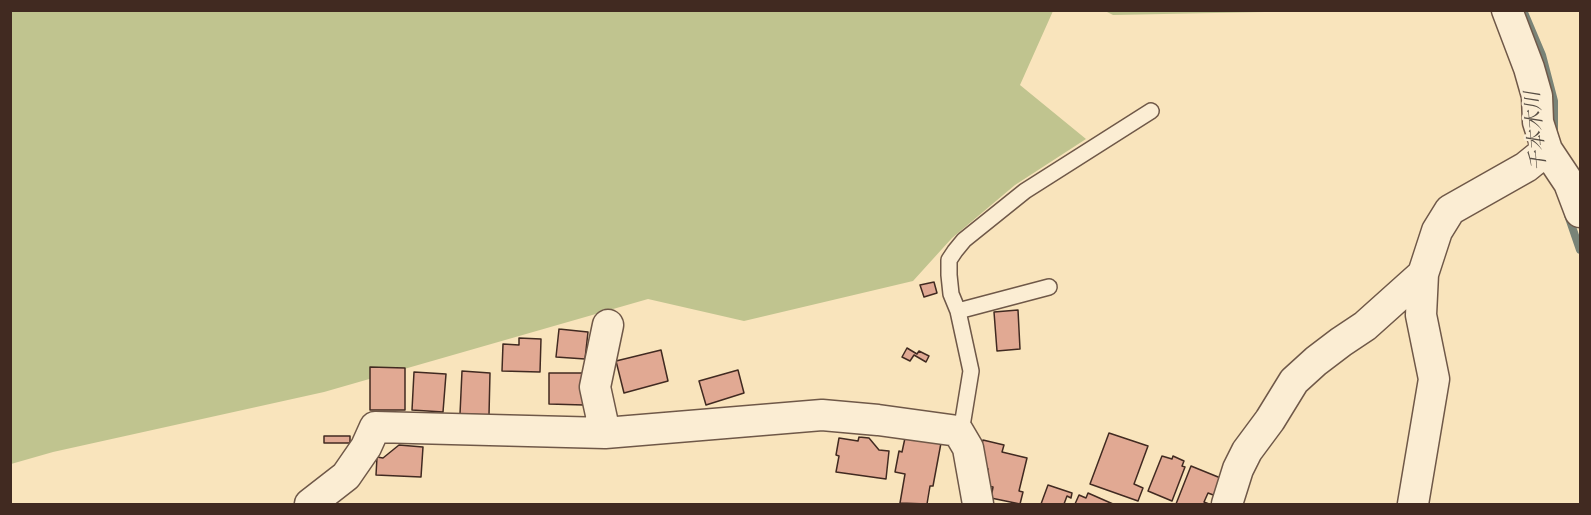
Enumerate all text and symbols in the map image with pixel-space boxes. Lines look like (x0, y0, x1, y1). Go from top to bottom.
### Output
water label: 千本木川 (1522, 90, 1552, 172)

